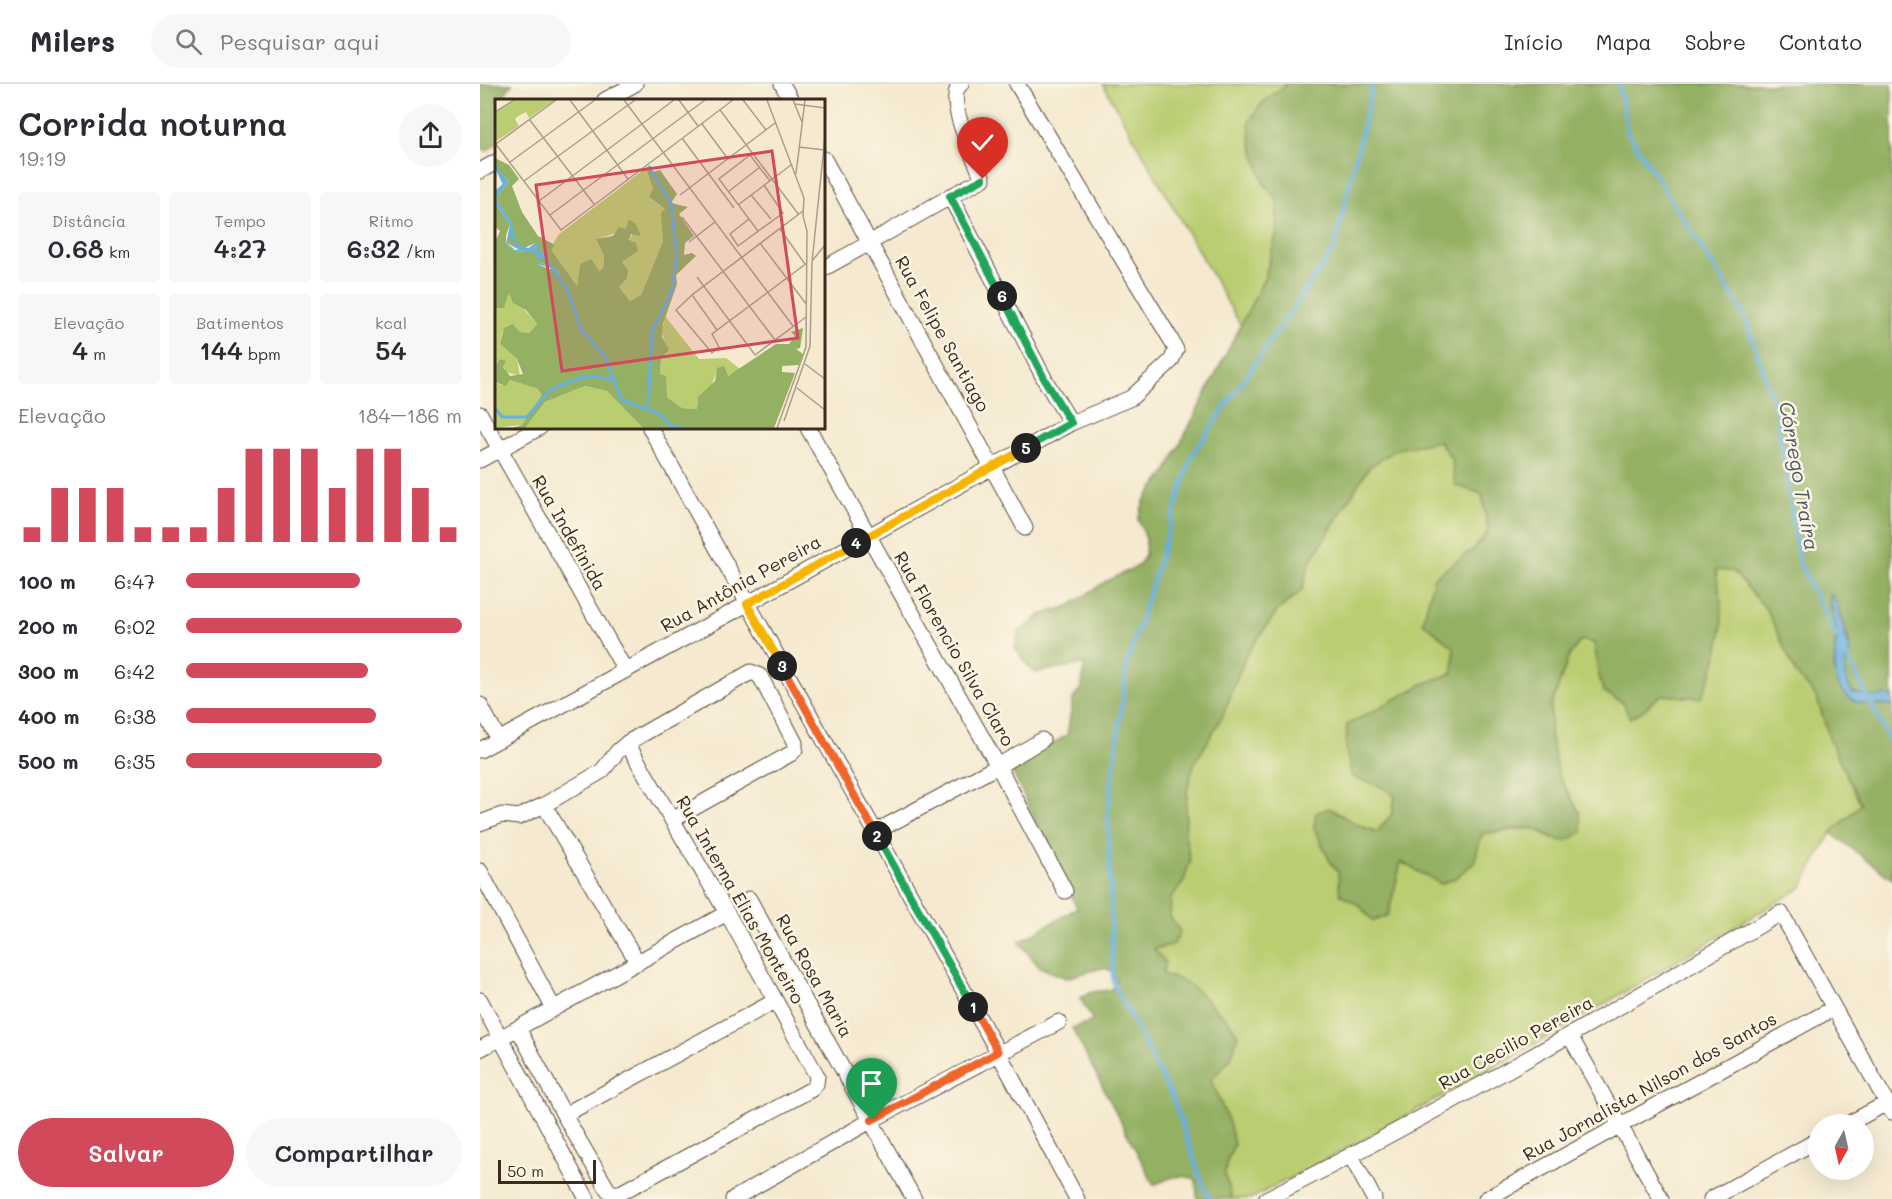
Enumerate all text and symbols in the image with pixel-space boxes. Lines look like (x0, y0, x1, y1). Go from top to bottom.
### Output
search box (151, 14, 571, 68)
text: Milers (30, 23, 115, 59)
icon: search (172, 25, 205, 58)
text: Pesquisar aqui (220, 27, 380, 56)
text: Início (1504, 28, 1563, 55)
text: Mapa (1596, 28, 1652, 55)
text: Sobre (1685, 28, 1746, 55)
text: Contato (1779, 28, 1862, 55)
inset map (495, 99, 825, 429)
text: Corrida noturna (18, 101, 287, 144)
button: share (399, 104, 462, 167)
pin (957, 117, 1008, 179)
icon: check (966, 126, 999, 159)
text: 19:19 (18, 145, 66, 171)
text: Distância (52, 210, 126, 231)
text: Tempo (215, 210, 265, 231)
text: Ritmo (369, 210, 413, 231)
text: 0.68 (48, 231, 104, 265)
text: 4:27 (213, 231, 267, 265)
text: 6:32 (347, 231, 401, 265)
text: km (104, 241, 130, 262)
text: /km (401, 241, 435, 262)
street label: Rua Felipe Santiago (890, 251, 996, 416)
pin: 6 (987, 281, 1017, 311)
text: 6 (997, 285, 1007, 306)
text: Elevação (54, 312, 124, 333)
text: Batimentos (196, 312, 284, 333)
text: kcal (375, 312, 407, 333)
text: 4 (72, 333, 88, 367)
text: 144 (199, 333, 243, 367)
text: 54 (375, 333, 407, 367)
text: m (88, 343, 106, 364)
text: bpm (243, 343, 281, 364)
water label: Córrego Traíra (1774, 399, 1826, 552)
text: Elevação (18, 402, 106, 428)
text: 184–186 m (357, 402, 462, 428)
pin: 5 (1011, 433, 1041, 463)
text: 5 (1021, 437, 1031, 458)
street label: Rua Indefinida (527, 470, 613, 595)
pin: 4 (841, 528, 871, 558)
street label: Rua Antônia Pereira (656, 529, 825, 637)
text: 4 (851, 532, 861, 553)
street label: Rua Florencio Silva Claro (889, 547, 1021, 751)
text: 100 m (18, 568, 76, 594)
text: 6:47 (114, 568, 155, 594)
text: 200 m (18, 613, 78, 639)
text: 6:02 (114, 613, 156, 639)
pin: 3 (767, 651, 797, 681)
text: 3 (777, 655, 787, 676)
text: 300 m (18, 658, 79, 684)
text: 6:42 (114, 658, 155, 684)
text: 400 m (18, 703, 79, 729)
text: 6:38 (114, 703, 156, 729)
text: 500 m (18, 748, 78, 774)
text: 6:35 (114, 748, 156, 774)
street label: Rua Interna Elias Monteiro (671, 791, 811, 1008)
pin: 2 (862, 821, 892, 851)
text: 2 (873, 825, 881, 846)
street label: Rua Rosa Maria (771, 910, 859, 1042)
street label: Rua Cecilio Pereira (1434, 990, 1597, 1095)
pin: 1 (958, 992, 988, 1022)
text: 1 (969, 996, 977, 1017)
street label: Rua Jornalista Nilson dos Santos (1518, 1006, 1781, 1166)
pin (846, 1058, 897, 1120)
icon: arrive (855, 1067, 888, 1100)
north arrow (1808, 1114, 1874, 1180)
map controls (1808, 1114, 1874, 1180)
button: Salvar (18, 1118, 234, 1187)
button: Compartilhar (246, 1118, 462, 1187)
scale bar (498, 1157, 596, 1184)
text: 50 m (507, 1160, 544, 1181)

